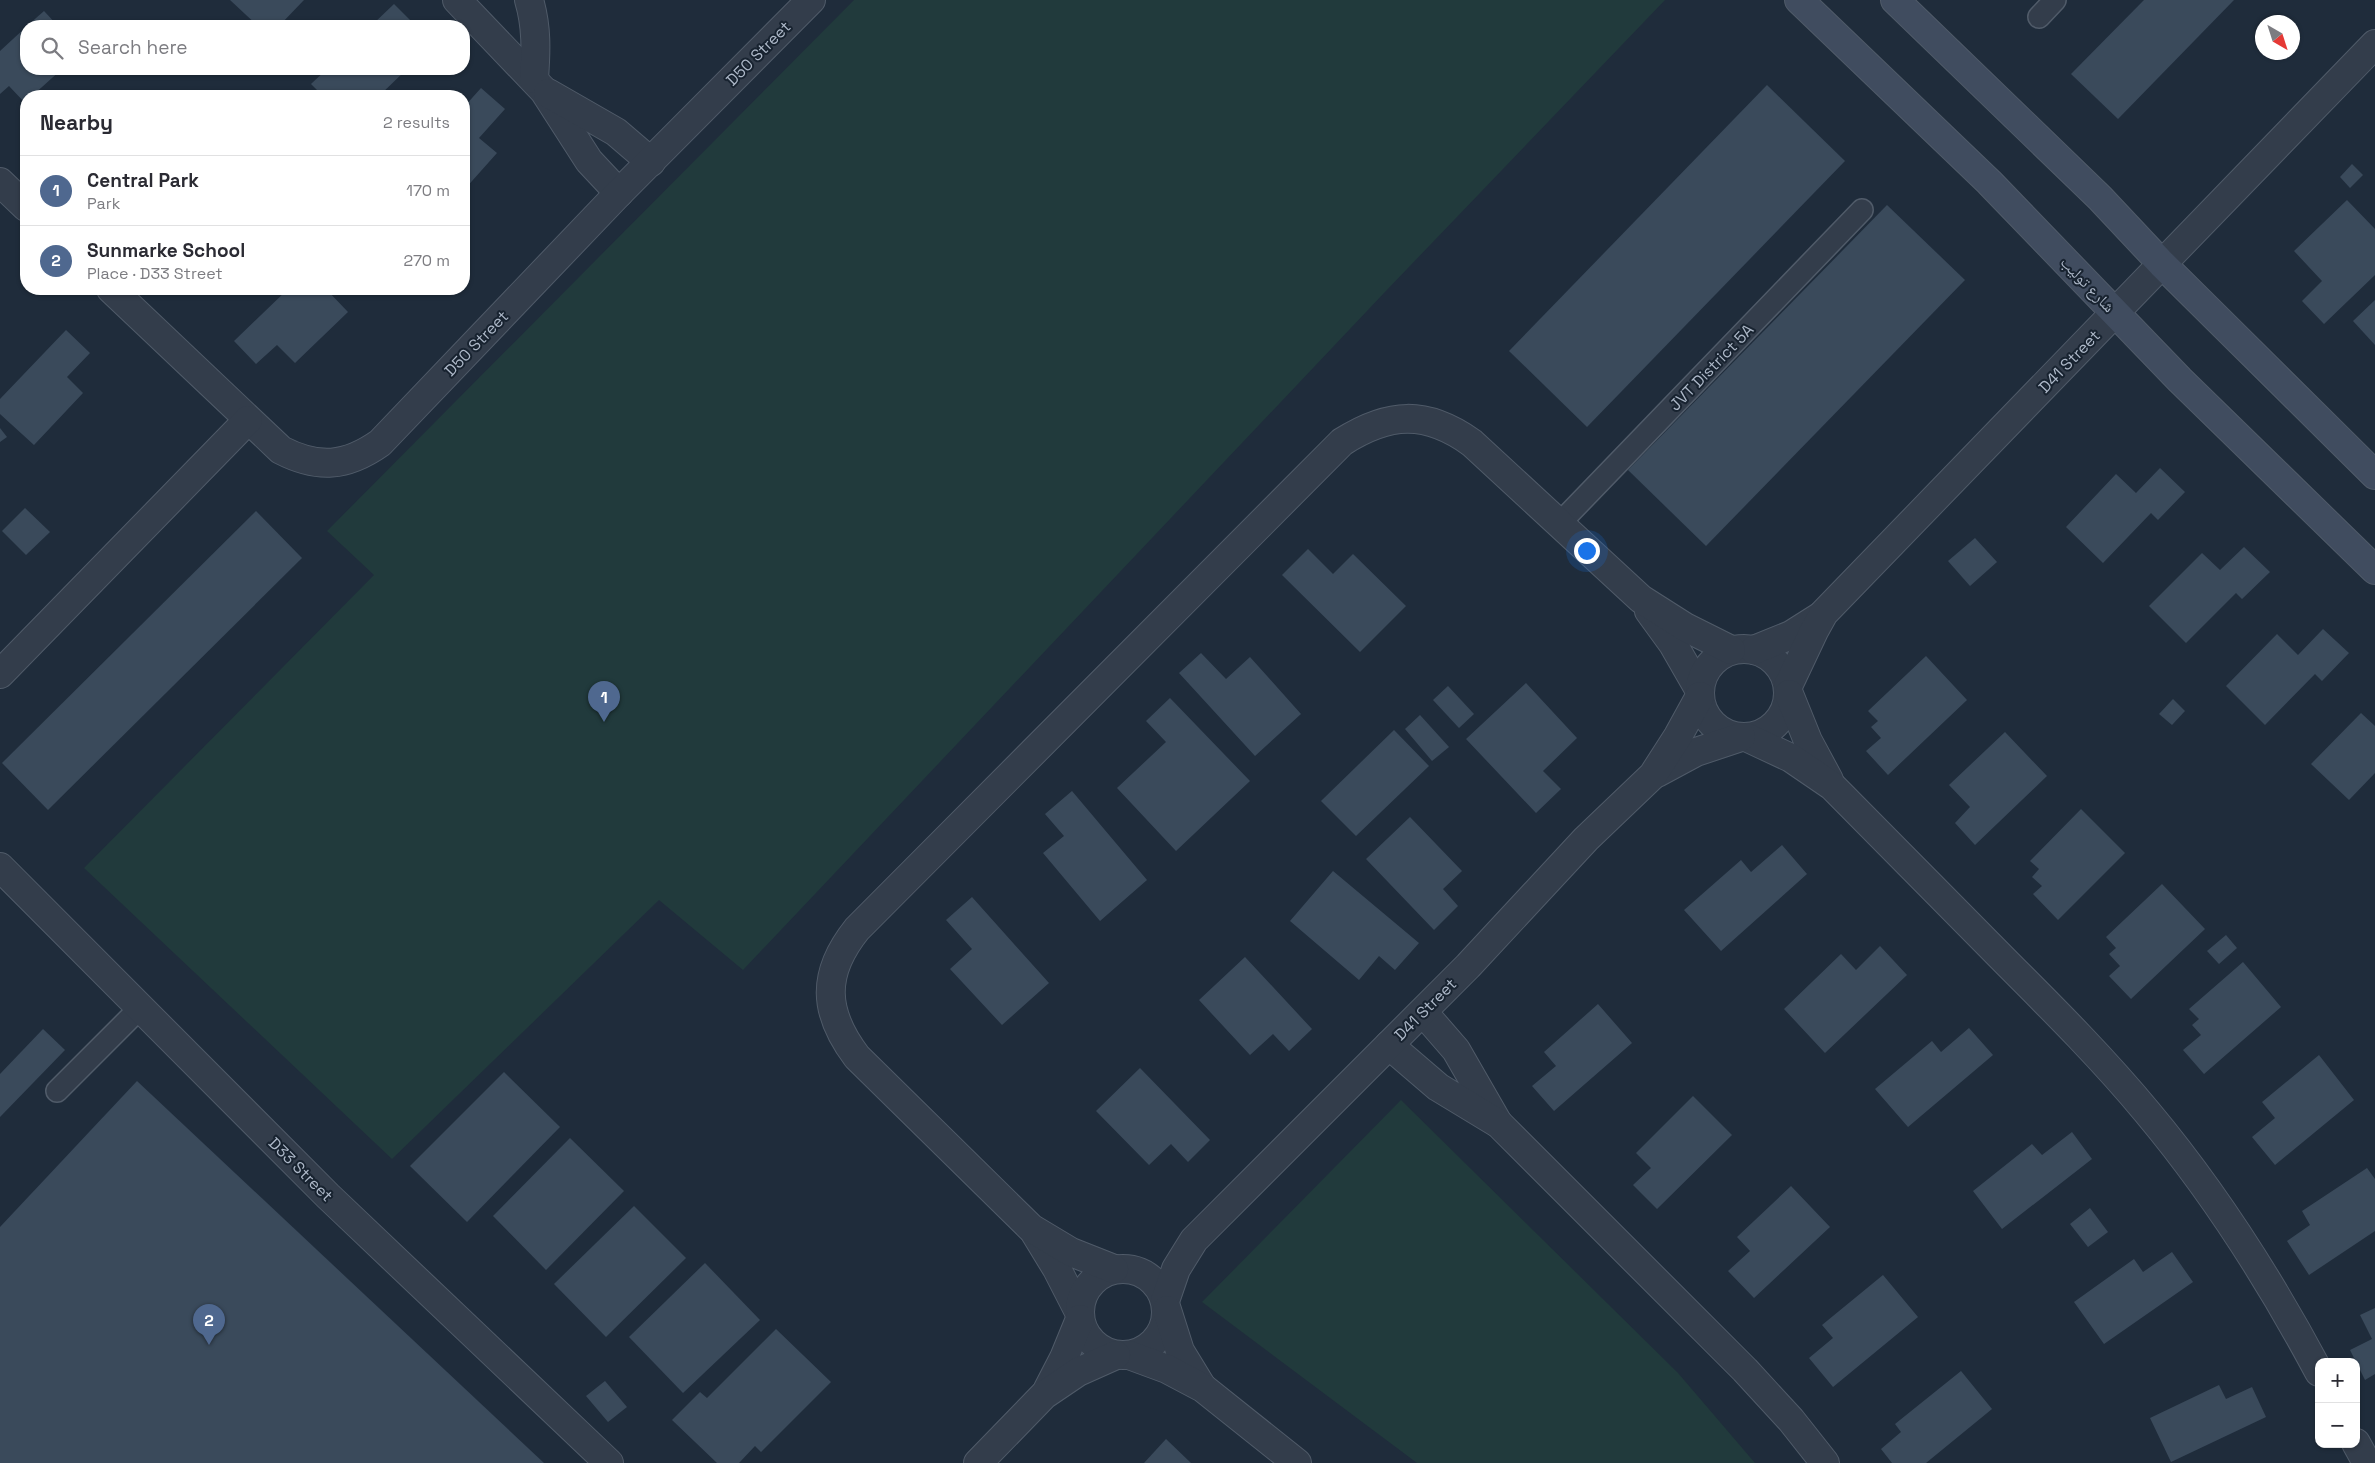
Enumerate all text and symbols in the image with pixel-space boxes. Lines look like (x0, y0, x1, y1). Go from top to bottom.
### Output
north arrow (2255, 15, 2300, 60)
street label: D50 Street (721, 16, 795, 90)
search box (20, 20, 470, 75)
icon: search (38, 34, 66, 62)
text: Search here (78, 35, 188, 60)
text: Nearby (40, 109, 113, 136)
text: 2 results (383, 112, 450, 133)
text: Central Park (87, 168, 199, 193)
text: 1 (52, 180, 60, 201)
text: 170 m (406, 180, 450, 201)
text: Park (87, 193, 120, 214)
text: Sunmarke School (87, 238, 245, 263)
text: 2 (51, 250, 61, 271)
text: 270 m (403, 250, 450, 271)
street label: شارع توليب (2056, 252, 2119, 317)
text: Place · D33 Street (87, 263, 223, 284)
street label: D50 Street (440, 306, 513, 381)
street label: JVT District 5A (1665, 319, 1758, 415)
street label: D41 Street (2034, 325, 2105, 397)
your location (1574, 538, 1600, 564)
pin: 1 (588, 681, 620, 722)
street label: D41 Street (1390, 974, 1461, 1045)
street label: D33 Street (264, 1133, 337, 1206)
pin: 2 (193, 1304, 225, 1345)
map controls (2315, 1358, 2360, 1448)
button: + (2315, 1358, 2360, 1403)
button: − (2315, 1403, 2360, 1448)

